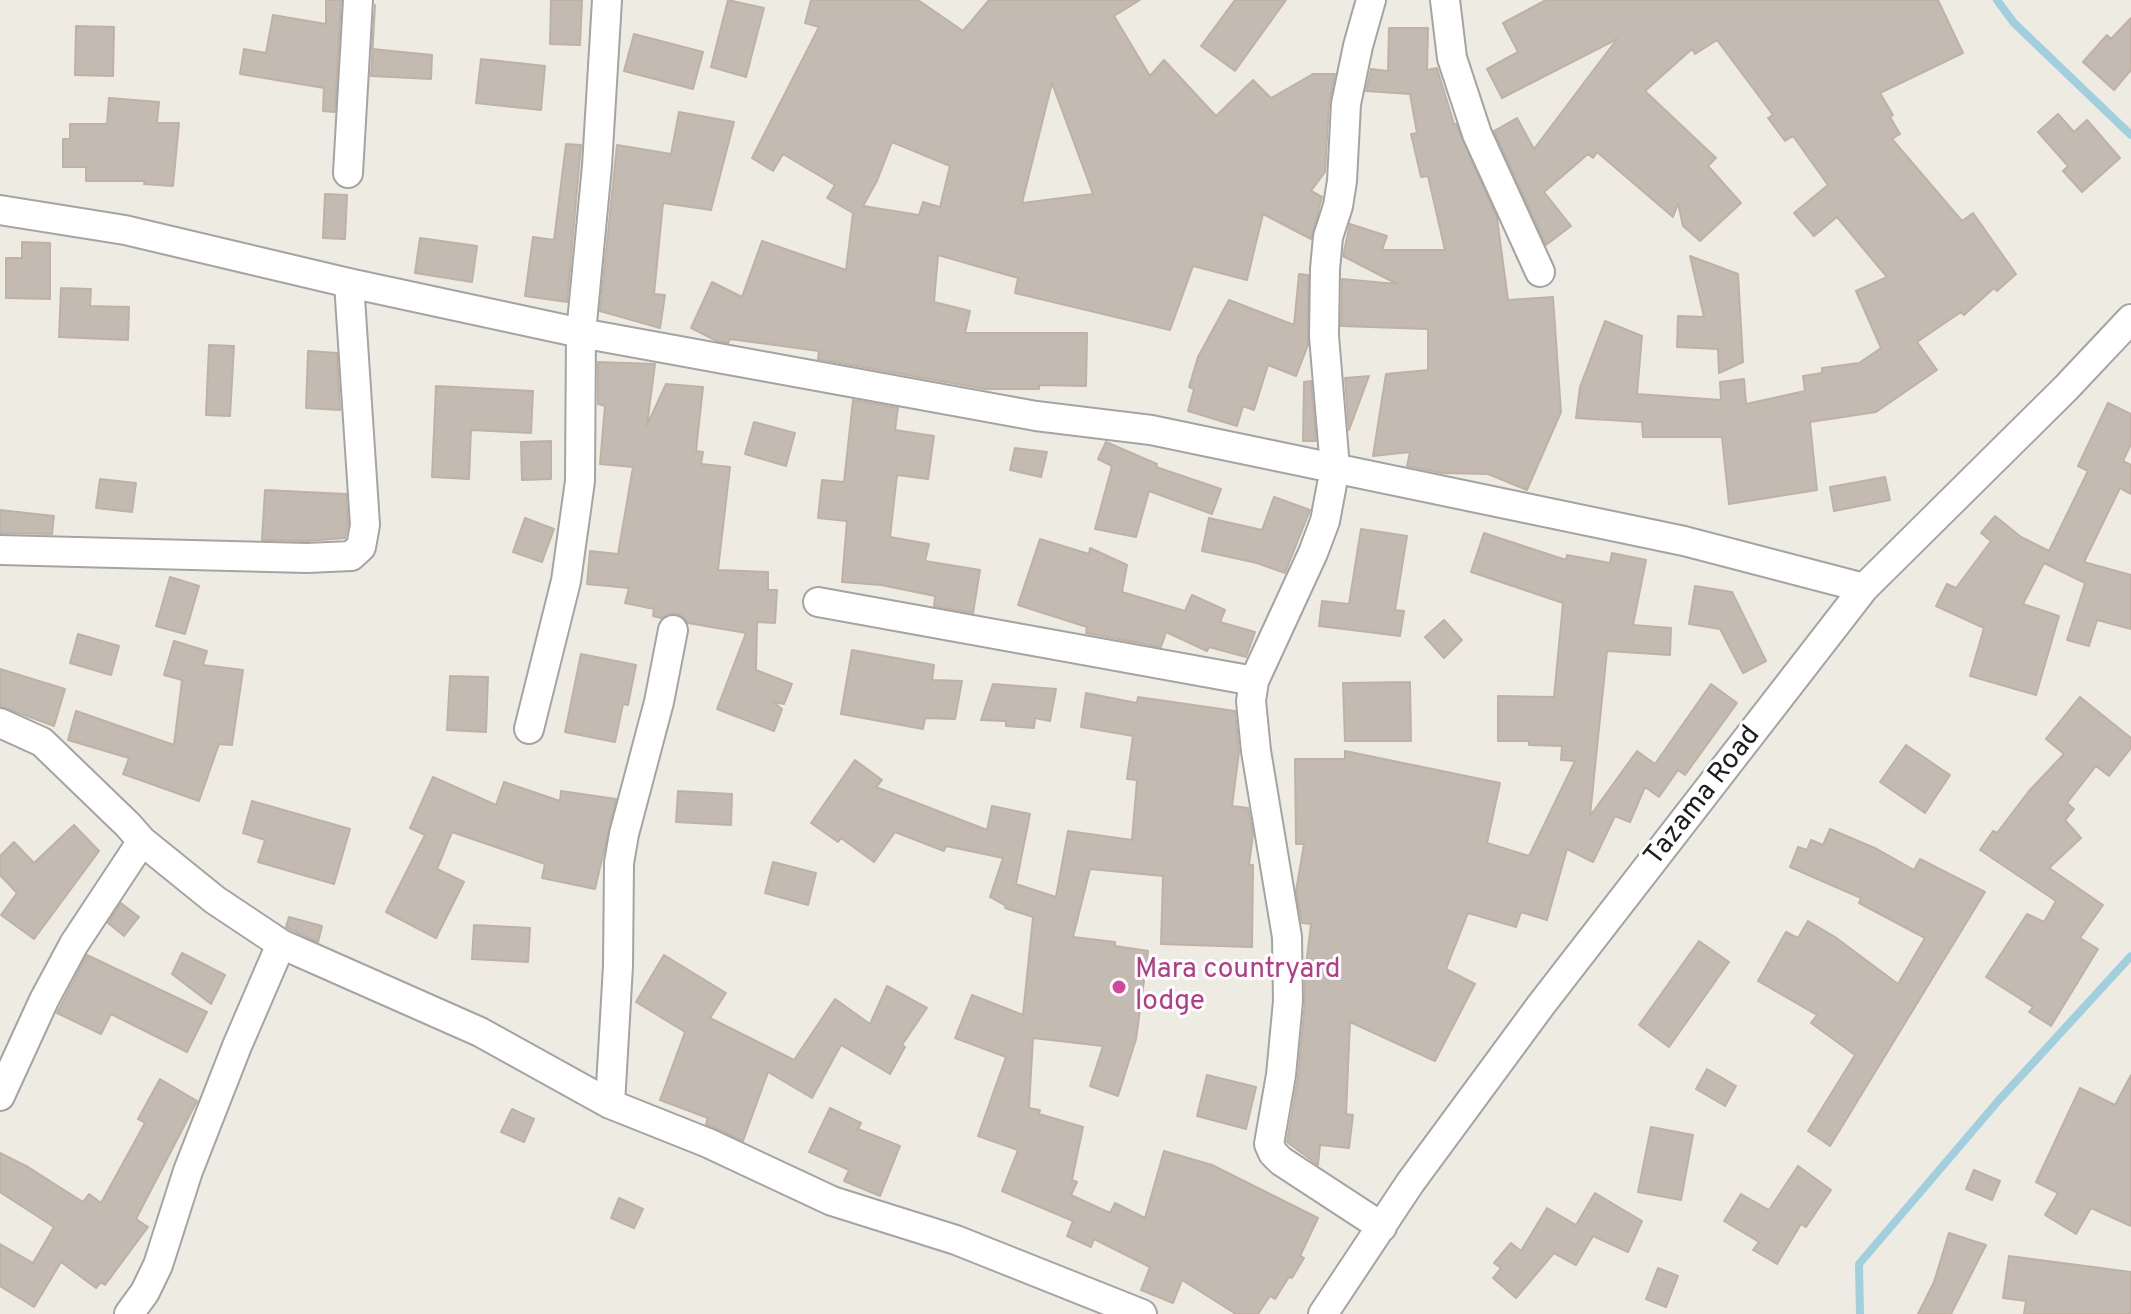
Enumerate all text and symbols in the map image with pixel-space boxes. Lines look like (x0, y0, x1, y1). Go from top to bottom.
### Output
street label: Tazama Road (1639, 720, 1769, 874)
place label: Mara countryard lodge (1135, 954, 1340, 1020)
marker: Mara countryard lodge (1110, 978, 1128, 996)

